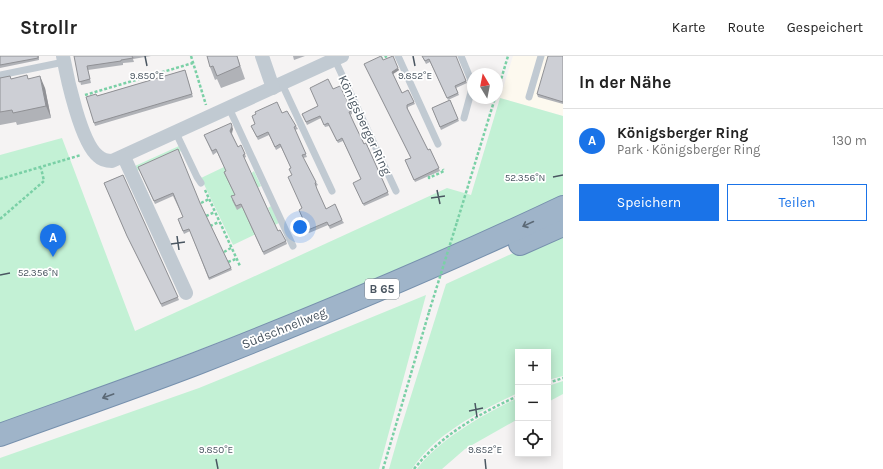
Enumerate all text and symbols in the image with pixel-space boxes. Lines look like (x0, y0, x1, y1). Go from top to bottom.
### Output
text: Strollr (20, 17, 77, 39)
text: Karte (672, 19, 706, 36)
text: Route (728, 19, 765, 36)
text: Gespeichert (787, 19, 863, 36)
north arrow (467, 68, 503, 104)
text: 9.850°E (130, 70, 164, 82)
text: 9.852°E (398, 70, 432, 82)
text: In der Nähe (579, 72, 671, 92)
street label: Königsberger Ring (335, 73, 395, 178)
text: Königsberger Ring (617, 124, 748, 142)
text: A (588, 133, 596, 148)
text: 130 m (832, 133, 867, 148)
text: Park · Königsberger Ring (617, 142, 760, 157)
text: 52.356°N (505, 172, 545, 184)
button: Speichern (579, 184, 719, 221)
button: Teilen (727, 184, 867, 221)
your location (290, 217, 310, 237)
one-way arrow (522, 221, 534, 228)
pin: A (40, 224, 66, 257)
text: 52.356°N (18, 267, 58, 279)
road number: B 65 (365, 279, 399, 299)
street label: Südschnellweg (239, 304, 329, 352)
map controls (515, 349, 551, 457)
button: + (515, 349, 551, 385)
button: − (515, 385, 551, 421)
one-way arrow (103, 392, 115, 400)
button: locate (515, 421, 551, 457)
text: 9.850°E (199, 444, 233, 456)
text: 9.852°E (468, 444, 502, 456)

